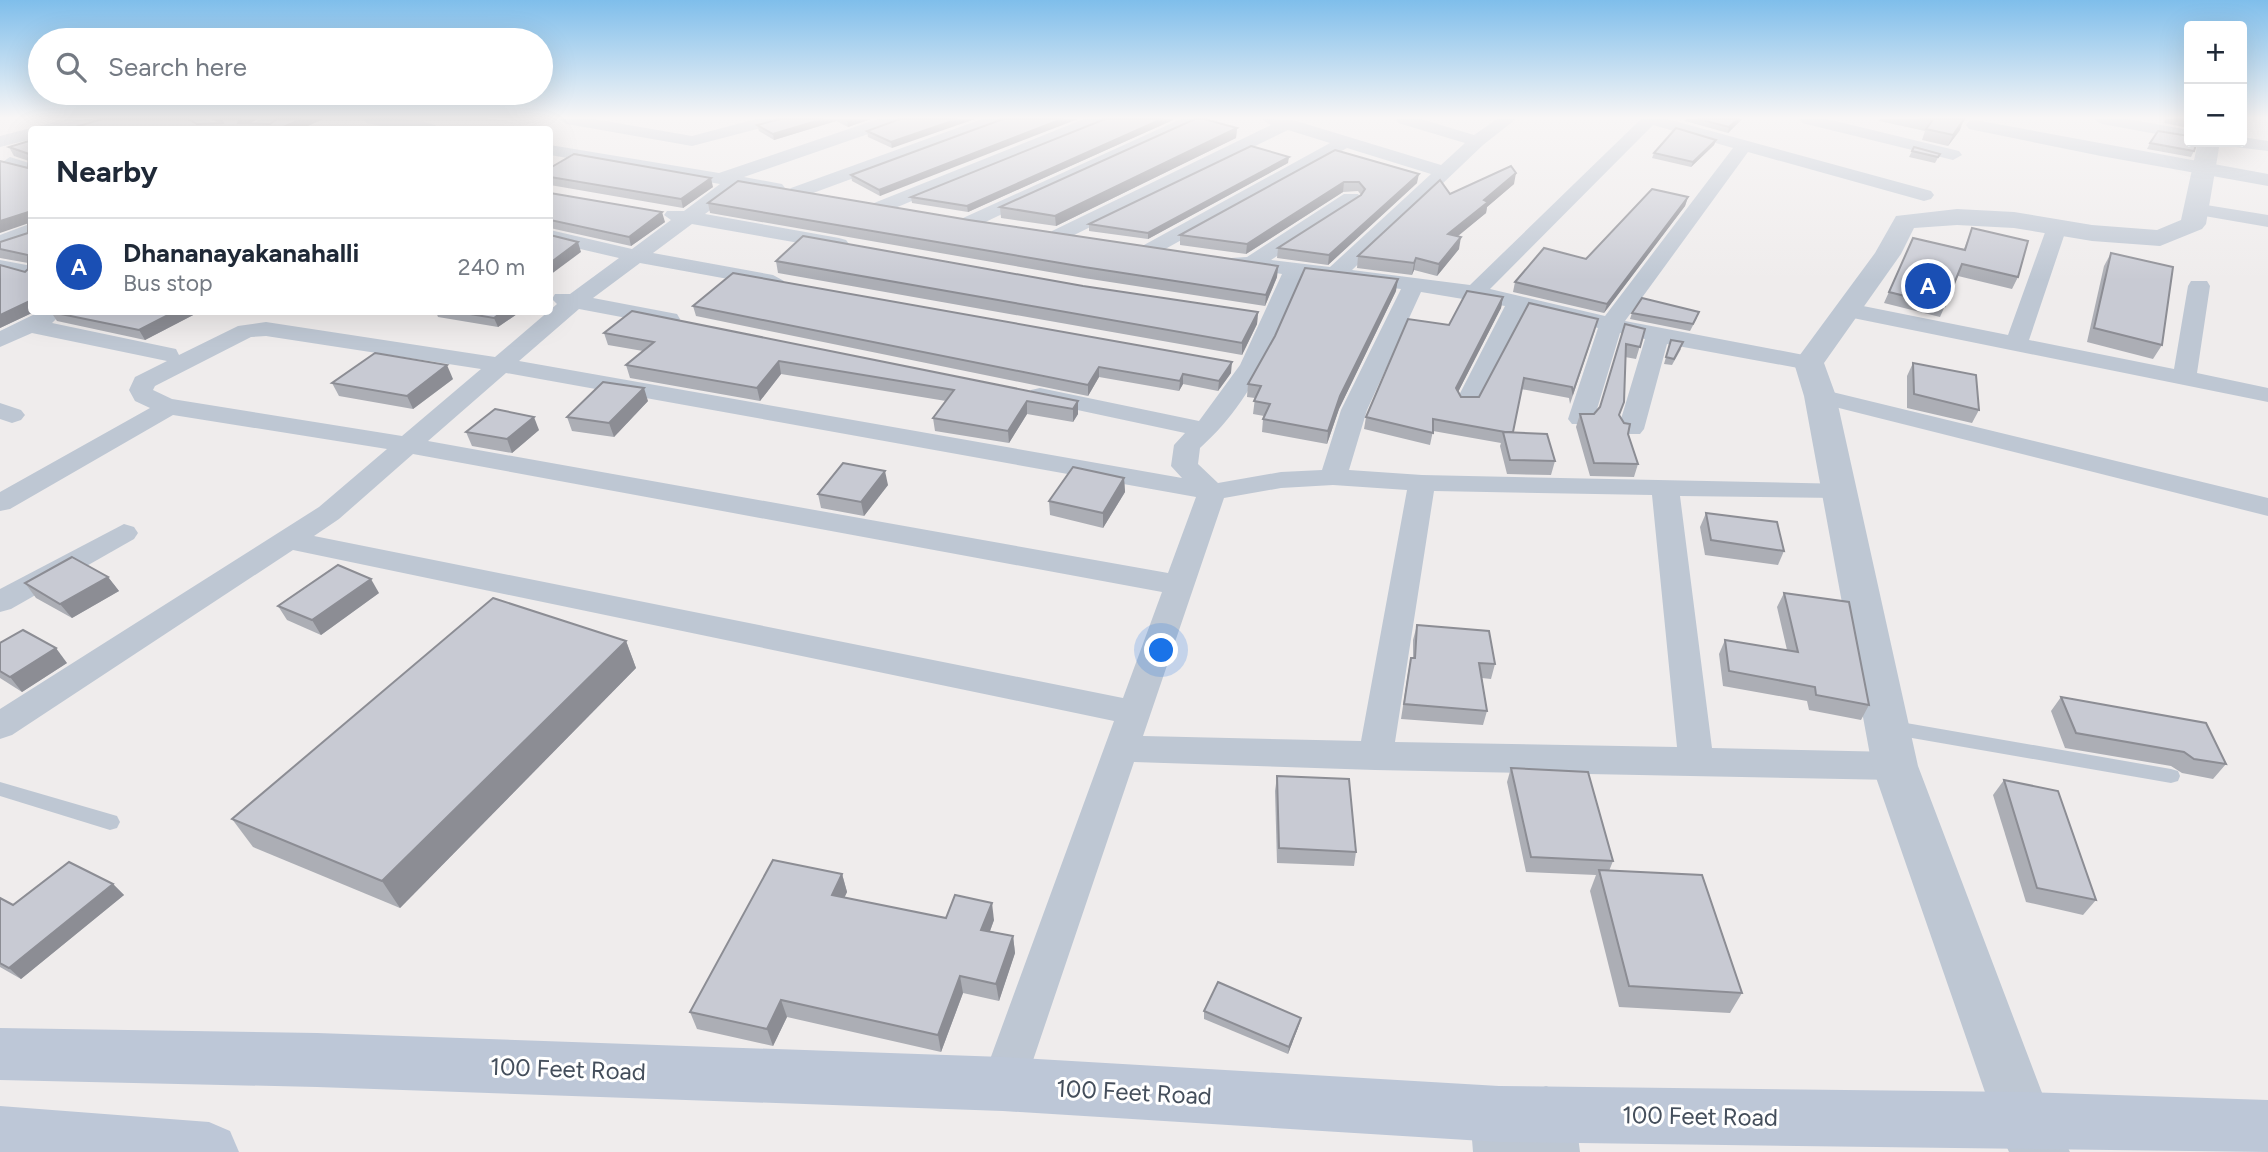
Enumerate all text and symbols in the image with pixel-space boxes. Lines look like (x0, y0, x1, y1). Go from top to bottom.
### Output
map controls (2184, 21, 2247, 147)
button: + (2184, 21, 2247, 84)
search box (28, 28, 553, 105)
icon: search (52, 48, 90, 86)
text: Search here (108, 51, 247, 83)
button: − (2184, 84, 2247, 147)
text: Nearby (56, 153, 158, 190)
text: Dhananayakanahalli (123, 237, 359, 269)
text: A (71, 253, 87, 281)
text: 240 m (458, 253, 525, 281)
pin: A (1905, 260, 1951, 312)
text: Bus stop (123, 269, 213, 297)
your location (1144, 633, 1178, 667)
street label: 100 Feet Road (490, 1052, 646, 1086)
street label: 100 Feet Road (1055, 1073, 1213, 1111)
street label: 100 Feet Road (1622, 1100, 1778, 1132)

